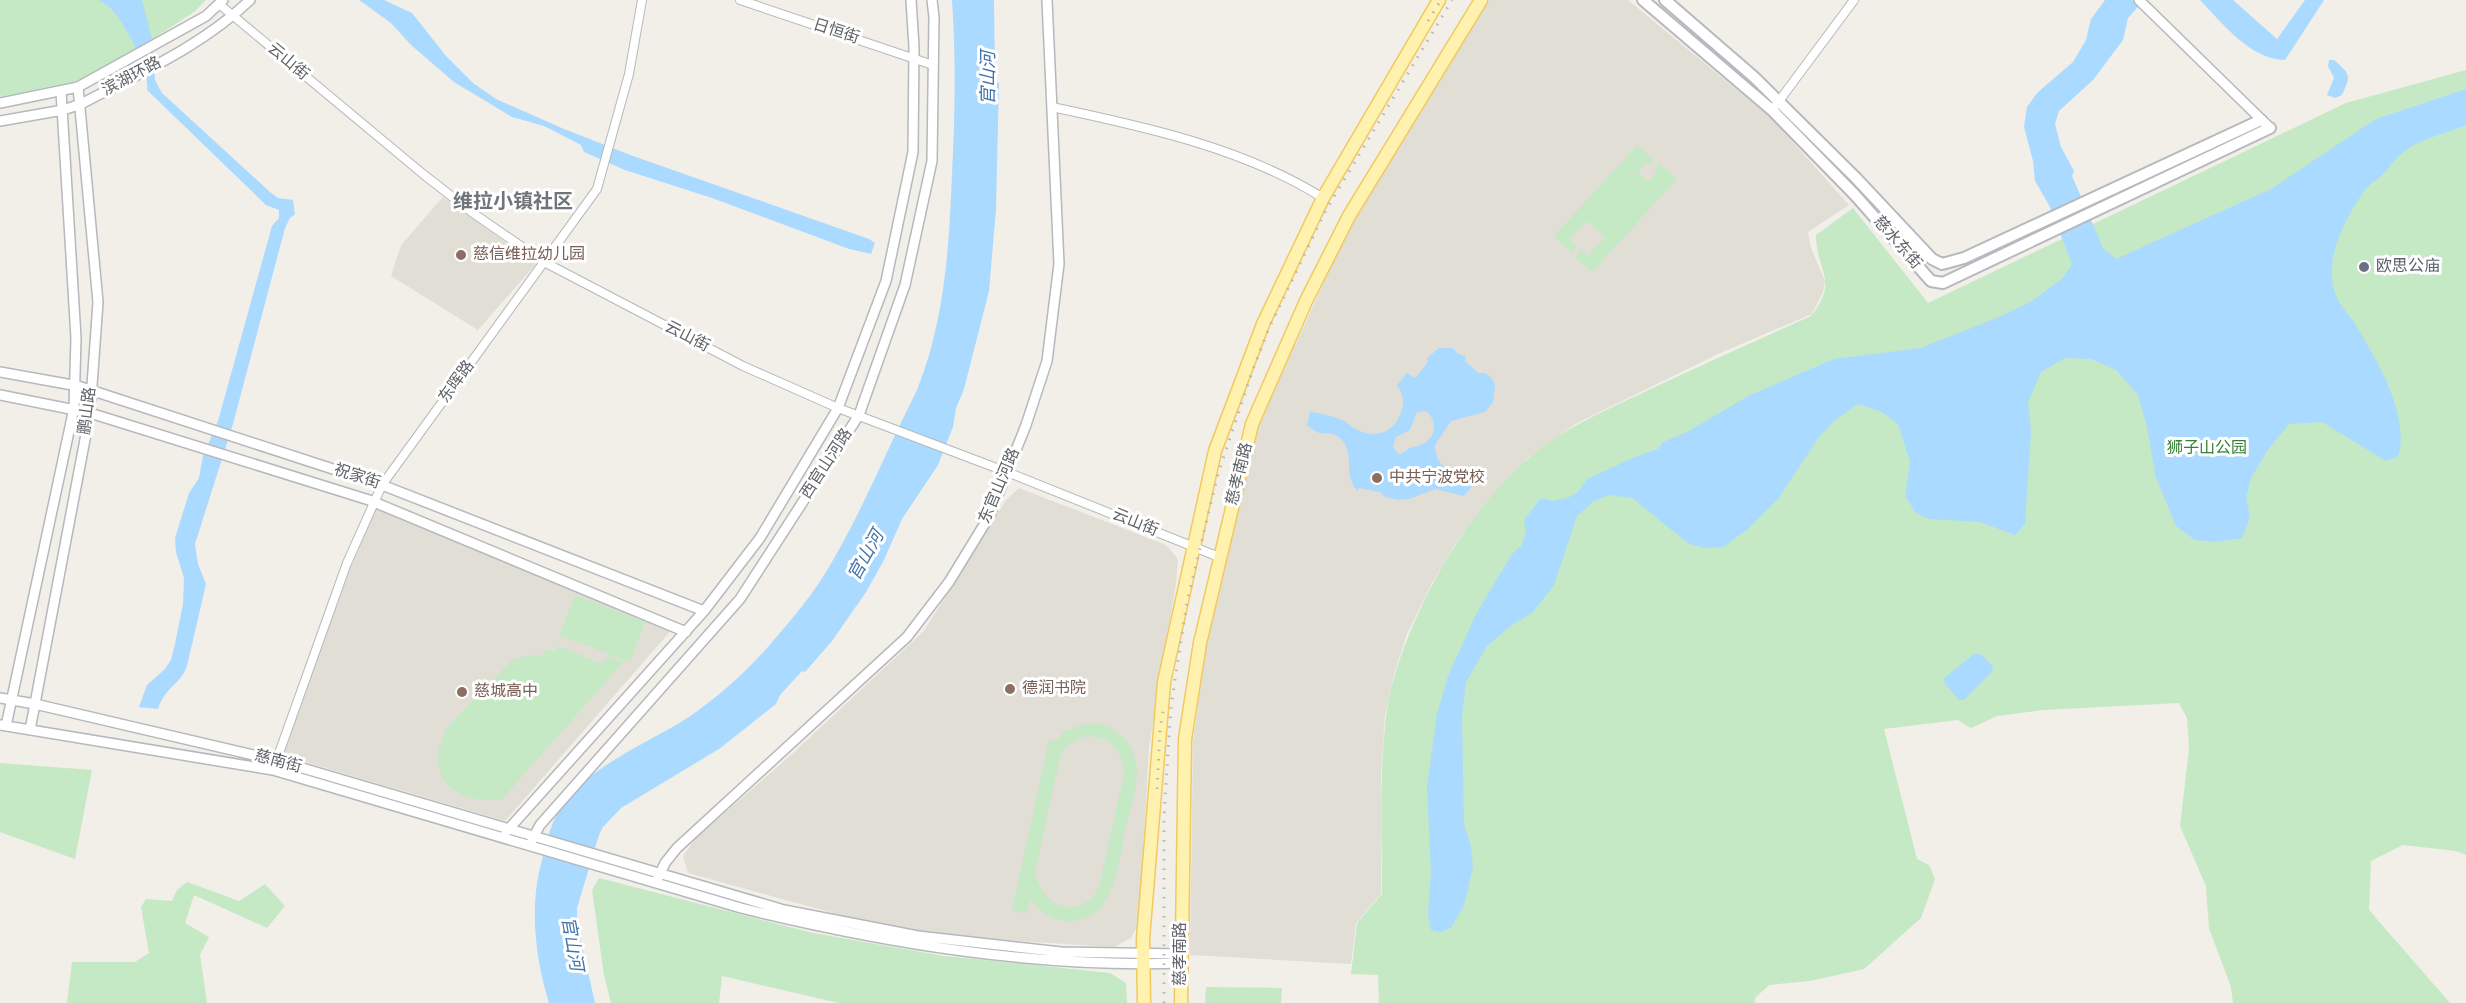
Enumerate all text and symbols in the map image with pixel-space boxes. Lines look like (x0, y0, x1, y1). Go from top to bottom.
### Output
street label: 日恒街 (810, 15, 862, 49)
street label: 云山街 (263, 39, 313, 85)
water label: 官山河 (978, 48, 1001, 105)
street label: 滨湖环路 (99, 53, 165, 101)
district label: 维拉小镇社区 (453, 190, 573, 216)
street label: 慈水东街 (1868, 212, 1926, 274)
place label: 慈信·维拉幼儿园 (473, 245, 585, 265)
marker: 慈信·维拉幼儿园 (454, 248, 468, 262)
place label: 欧思公庙 (2376, 257, 2440, 277)
marker: 欧思公庙 (2357, 260, 2371, 274)
street label: 云山街 (661, 317, 713, 357)
street label: 东晖路 (435, 357, 479, 407)
street label: 鹏山路 (75, 386, 101, 436)
street label: 西官山河路 (797, 425, 857, 503)
park label: 狮子山公园 (2167, 439, 2247, 459)
street label: 慈孝南路 (1223, 441, 1257, 507)
street label: 东官山河路 (975, 445, 1025, 527)
street label: 祝家街 (331, 460, 383, 494)
place label: 中共宁波党校 (1389, 468, 1485, 488)
marker: 中共宁波党校 (1370, 471, 1384, 485)
street label: 云山街 (1109, 505, 1161, 541)
water label: 官山河 (844, 524, 892, 585)
place label: 德润书院 (1022, 679, 1086, 699)
place label: 慈城高中 (474, 682, 538, 702)
marker: 德润书院 (1003, 682, 1017, 696)
marker: 慈城高中 (455, 685, 469, 699)
street label: 慈南街 (252, 746, 304, 778)
water label: 官山河 (555, 915, 588, 976)
street label: 慈孝南路 (1171, 922, 1191, 986)

